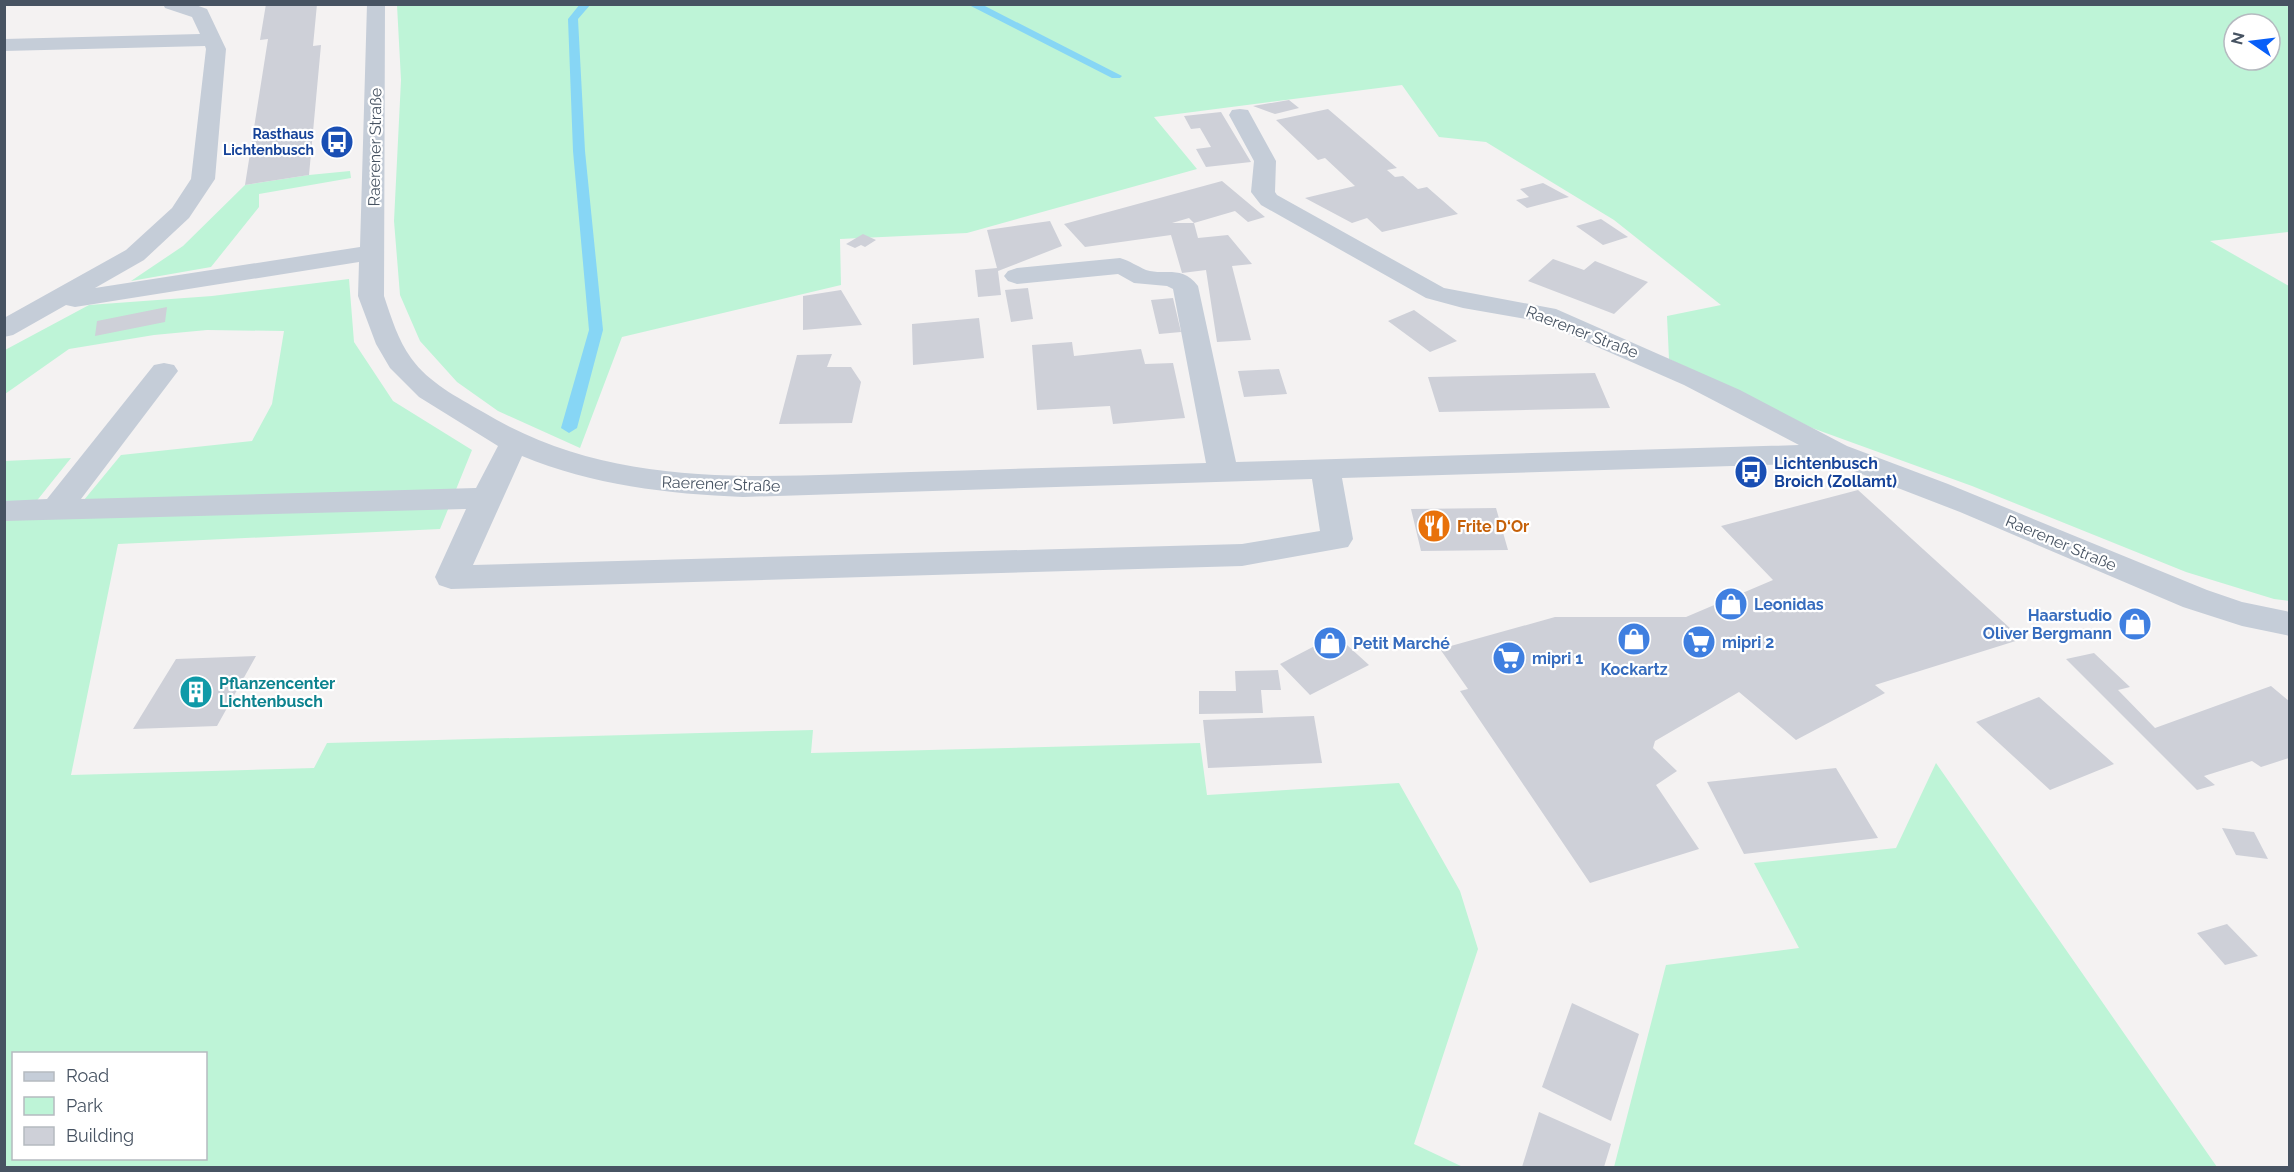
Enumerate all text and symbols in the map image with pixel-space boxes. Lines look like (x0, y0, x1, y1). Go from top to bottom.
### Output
north arrow (2222, 12, 2282, 72)
text: N (2227, 30, 2249, 47)
street label: Raerener Straße (364, 87, 386, 207)
bus stop icon: Rasthaus Lichtenbusch (319, 124, 355, 160)
place label: Rasthaus Lichtenbusch (223, 126, 314, 158)
street label: Raerener Straße (1523, 302, 1641, 362)
bus stop icon: Lichtenbusch Broich (Zollamt) (1733, 454, 1769, 490)
place label: Lichtenbusch Broich (Zollamt) (1774, 454, 1897, 491)
street label: Raerener Straße (661, 472, 781, 496)
restaurant icon: Frite D‘Or (1416, 508, 1452, 544)
street label: Raerener Straße (2003, 511, 2119, 575)
place label: Frite D‘Or (1457, 517, 1529, 536)
shop icon: Leonidas (1713, 586, 1749, 622)
place label: Leonidas (1754, 595, 1824, 614)
place label: Haarstudio Oliver Bergmann (1983, 606, 2112, 643)
shop icon: Haarstudio Oliver Bergmann (2117, 606, 2153, 642)
shop icon: Kockartz (1616, 621, 1652, 657)
supermarket icon: mipri 2 (1681, 624, 1717, 660)
shop icon: Petit Marché (1312, 625, 1348, 661)
place label: mipri 2 (1722, 633, 1774, 652)
place label: Petit Marché (1353, 634, 1450, 653)
supermarket icon: mipri 1 (1491, 640, 1527, 676)
place label: mipri 1 (1532, 649, 1583, 668)
place label: Kockartz (1600, 660, 1668, 679)
building icon: Pflanzencenter Lichtenbusch (178, 674, 214, 710)
place label: Pflanzencenter Lichtenbusch (219, 674, 335, 711)
legend (12, 1052, 207, 1160)
text: Road (66, 1065, 109, 1086)
text: Park (66, 1095, 103, 1116)
text: Building (66, 1125, 134, 1146)

